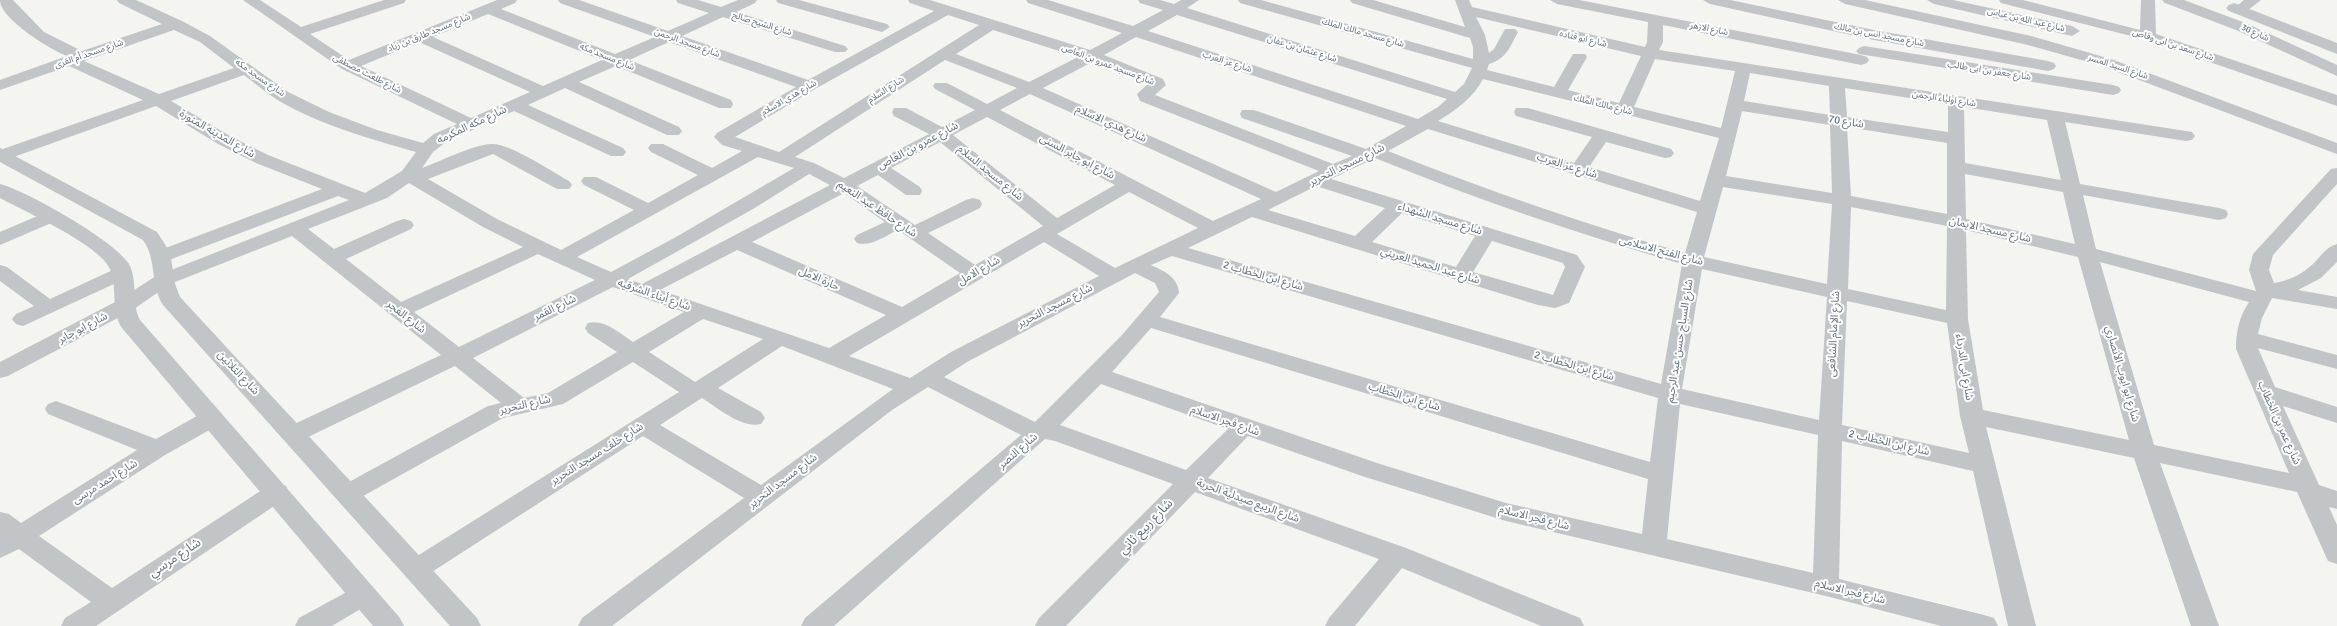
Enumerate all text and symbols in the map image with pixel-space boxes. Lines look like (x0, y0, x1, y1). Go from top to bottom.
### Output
street label: شارع عبد الله بن عباس (1986, 6, 2066, 34)
street label: شارع الشيخ صالح (731, 10, 793, 38)
street label: شارع مسجد طارق بن زياد (386, 11, 472, 55)
street label: شارع مسجد مالك الملك (1321, 16, 1405, 50)
street label: شارع الازهر (1689, 20, 1729, 38)
street label: شارع مسجد انس بن مالك (1833, 21, 1925, 49)
street label: شارع 30 (2239, 22, 2271, 44)
street label: شارع مسجد الرحمن (653, 26, 721, 60)
street label: شارع سعد بن ابى وقاص (2131, 27, 2215, 63)
street label: شارع ابو قتاده (1558, 28, 1608, 50)
street label: شارع عثمان بن عفان (1266, 33, 1338, 65)
street label: شارع مسجد أم القرى (53, 37, 125, 71)
street label: شارع مسجد مكه (578, 41, 636, 73)
street label: شارع مسجد عمرو بن العاص (1060, 42, 1156, 88)
street label: شارع عز العرب (1201, 49, 1253, 75)
street label: شارع طلعت مصطفى (331, 52, 403, 96)
street label: شارع السيد المسر (2087, 52, 2149, 82)
street label: شارع مسجد مكه (233, 57, 287, 99)
street label: شارع جعفر بن ابى طالب (1946, 59, 2032, 83)
street label: شارع السلام (866, 74, 906, 106)
street label: شارع هدي الاسلام (759, 78, 819, 118)
street label: شارع اولياء الرحمن (1911, 89, 1977, 109)
street label: شارع مالك الملك (1573, 92, 1633, 118)
street label: شارع هدي الاسلام (1073, 102, 1149, 146)
street label: شارع مكه المكرمه (435, 103, 509, 147)
street label: شارع المدينه المنورة (177, 107, 257, 161)
street label: شارع 70 (1827, 113, 1865, 131)
street label: شارع عمرو بن العاص (875, 119, 961, 173)
street label: شارع ابو جابر السنى (1037, 132, 1117, 182)
street label: شارع مسجد التحرير (1307, 141, 1387, 189)
street label: شارع مسجد السلام (954, 142, 1026, 204)
street label: شارع عز العرب (1535, 151, 1599, 181)
street label: شارع حافظ عبد النعيم (835, 178, 919, 240)
street label: شارع مسجد الشهداء (1396, 200, 1484, 238)
street label: شارع مسجد الايمان (1948, 214, 2032, 246)
street label: شارع الفتح الاسلامى (1617, 233, 1705, 269)
street label: شارع عبد الحميد العريني (1379, 245, 1481, 287)
street label: شارع الامل (955, 254, 1003, 288)
street label: شارع ابن الخطاب 2 (1221, 258, 1305, 294)
street label: حارة الامل (797, 264, 841, 294)
street label: شارع أبناء الشرقيه (616, 276, 692, 314)
street label: شارع السباح حسن عبد الرحيم (1664, 278, 1696, 404)
street label: شارع مسجد التحرير (1015, 281, 1095, 331)
street label: شارع الإمام الشافعى (1825, 291, 1843, 377)
street label: شارع القمر (532, 292, 578, 324)
street label: شارع الفجر (384, 298, 428, 336)
street label: شارع ابو جابر (56, 309, 110, 347)
street label: شارع ابو ايوب الأنصاري (2102, 324, 2142, 424)
street label: شارع ابى الدرداء (1952, 333, 1976, 401)
street label: شارع الثلاثين (214, 348, 262, 398)
street label: شارع ابن الخطاب 2 (1532, 348, 1616, 384)
street label: شارع عمر بن الخطاب (2255, 379, 2303, 467)
street label: شارع ابن الخطاب (1367, 380, 1441, 414)
street label: شارع التحرير (498, 393, 552, 417)
street label: شارع فجر الاسلام (1189, 403, 1261, 439)
street label: شارع خلف مسجد التحرير (548, 420, 646, 488)
street label: شارع ابن الخطاب 2 (1847, 427, 1931, 459)
street label: شارع النصر (996, 430, 1040, 472)
street label: شارع مسجد التحرير (746, 451, 820, 511)
street label: شارع احمد مرسى (70, 457, 140, 507)
street label: شارع الربيع صيدلية الحرية (1195, 476, 1301, 526)
street label: شارع ربيع ثاني (1116, 496, 1176, 558)
street label: شارع فجر الاسلام (1497, 503, 1571, 533)
street label: شارع مرسي (146, 535, 204, 581)
street label: شارع فجر الاسلام (1813, 577, 1887, 607)

